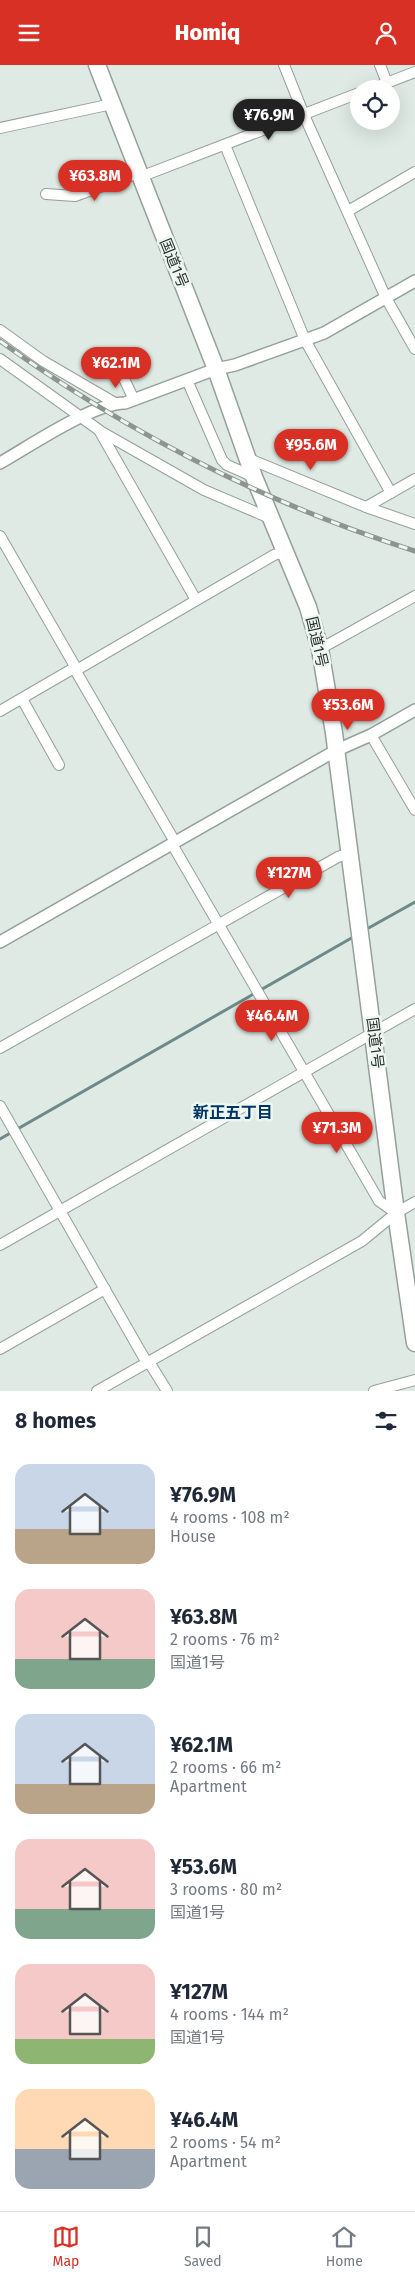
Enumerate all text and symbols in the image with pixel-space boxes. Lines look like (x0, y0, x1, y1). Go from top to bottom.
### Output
icon: menu (15, 19, 43, 47)
text: Homiq (175, 19, 240, 46)
icon: person (372, 19, 400, 47)
map controls (350, 80, 400, 130)
button: locate (350, 80, 400, 130)
pin: ¥76.9M (228, 99, 310, 141)
text: ¥76.9M (244, 105, 294, 124)
pin: ¥63.8M (54, 159, 136, 202)
text: ¥63.8M (69, 166, 121, 185)
street label: 国道1号 (156, 236, 192, 290)
pin: ¥62.1M (75, 347, 157, 389)
text: ¥62.1M (92, 353, 140, 372)
pin: ¥95.6M (270, 429, 352, 471)
text: ¥95.6M (285, 435, 337, 454)
street label: 国道1号 (302, 615, 332, 669)
pin: ¥53.6M (307, 689, 389, 731)
text: ¥53.6M (323, 695, 373, 714)
pin: ¥127M (254, 857, 324, 899)
text: ¥127M (267, 863, 311, 882)
pin: ¥46.4M (231, 999, 313, 1042)
text: ¥46.4M (246, 1006, 298, 1025)
street label: 国道1号 (363, 1016, 387, 1070)
district label: 新正五丁目 (193, 1103, 273, 1122)
pin: ¥71.3M (296, 1111, 378, 1154)
text: ¥71.3M (313, 1118, 361, 1137)
icon: filters (372, 1407, 400, 1435)
text: 8 homes (15, 1408, 96, 1434)
text: ¥76.9M (170, 1482, 236, 1508)
icon: home (55, 1484, 115, 1544)
text: 4 rooms · 108 m² (170, 1508, 290, 1527)
text: House (170, 1527, 216, 1546)
text: ¥63.8M (170, 1604, 238, 1630)
icon: home (55, 1609, 115, 1669)
text: 2 rooms · 76 m² (170, 1630, 280, 1649)
text: 国道1号 (170, 1653, 225, 1672)
text: ¥62.1M (170, 1732, 233, 1758)
icon: home (55, 1734, 115, 1794)
text: 2 rooms · 66 m² (170, 1758, 281, 1777)
text: Apartment (170, 1777, 247, 1796)
text: ¥53.6M (170, 1854, 237, 1880)
icon: home (55, 1859, 115, 1919)
text: 3 rooms · 80 m² (170, 1880, 282, 1899)
text: 国道1号 (170, 1903, 225, 1922)
text: ¥127M (170, 1979, 228, 2005)
icon: home (55, 1984, 115, 2044)
text: 4 rooms · 144 m² (170, 2005, 289, 2024)
text: 国道1号 (170, 2028, 225, 2047)
text: ¥46.4M (170, 2107, 238, 2133)
icon: home (55, 2109, 115, 2169)
text: 2 rooms · 54 m² (170, 2133, 281, 2152)
text: Apartment (170, 2152, 247, 2171)
tab: Map (52, 2223, 80, 2270)
tab: Saved (184, 2223, 222, 2270)
tab: Home (326, 2223, 363, 2270)

